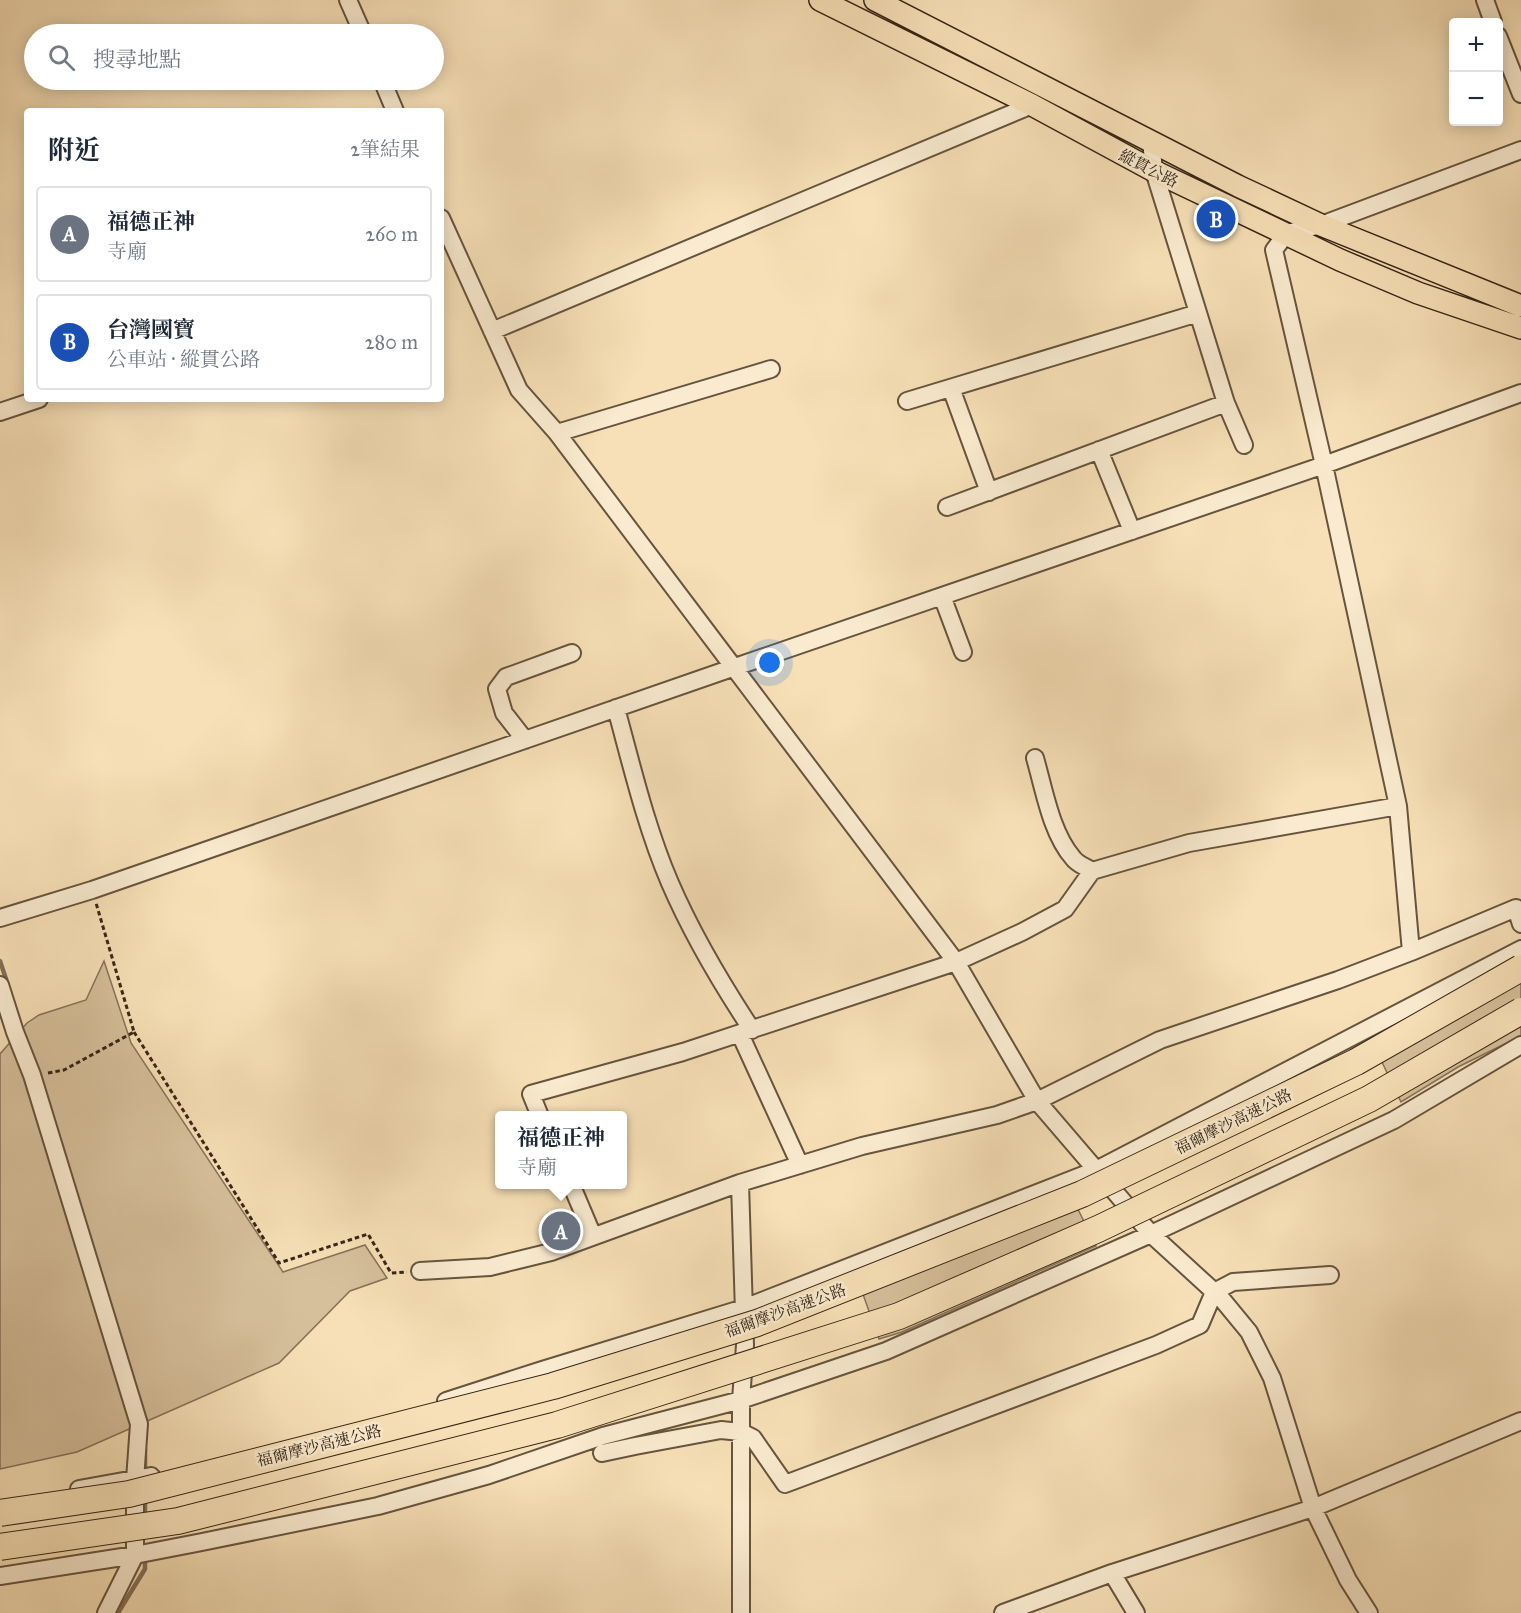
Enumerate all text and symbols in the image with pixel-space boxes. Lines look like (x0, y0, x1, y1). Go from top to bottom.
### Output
map controls (1449, 18, 1503, 126)
button: + (1449, 18, 1503, 72)
search box (24, 24, 444, 90)
icon: search (45, 41, 78, 74)
text: 搜尋地點 (93, 46, 181, 73)
button: − (1449, 72, 1503, 126)
text: 附近 (48, 134, 100, 166)
text: 2筆結果 (350, 137, 420, 161)
street label: 縱貫公路 (1116, 145, 1182, 191)
pin: B (1196, 196, 1236, 242)
text: 福德正神 (107, 208, 195, 235)
text: A (63, 222, 76, 246)
text: 260 m (365, 222, 418, 246)
text: 寺廟 (107, 239, 147, 263)
text: 台灣國寶 (107, 316, 195, 343)
text: B (63, 330, 76, 354)
text: 280 m (365, 330, 418, 354)
text: 公車站 · 縱貫公路 (107, 347, 260, 371)
your location (755, 648, 784, 677)
street label: 福爾摩沙高速公路 (1172, 1085, 1295, 1158)
popup (495, 1111, 627, 1189)
text: 福德正神 (517, 1124, 605, 1151)
text: 寺廟 (517, 1155, 557, 1179)
pin: A (542, 1208, 580, 1254)
street label: 福爾摩沙高速公路 (722, 1280, 849, 1341)
street label: 福爾摩沙高速公路 (255, 1421, 384, 1470)

